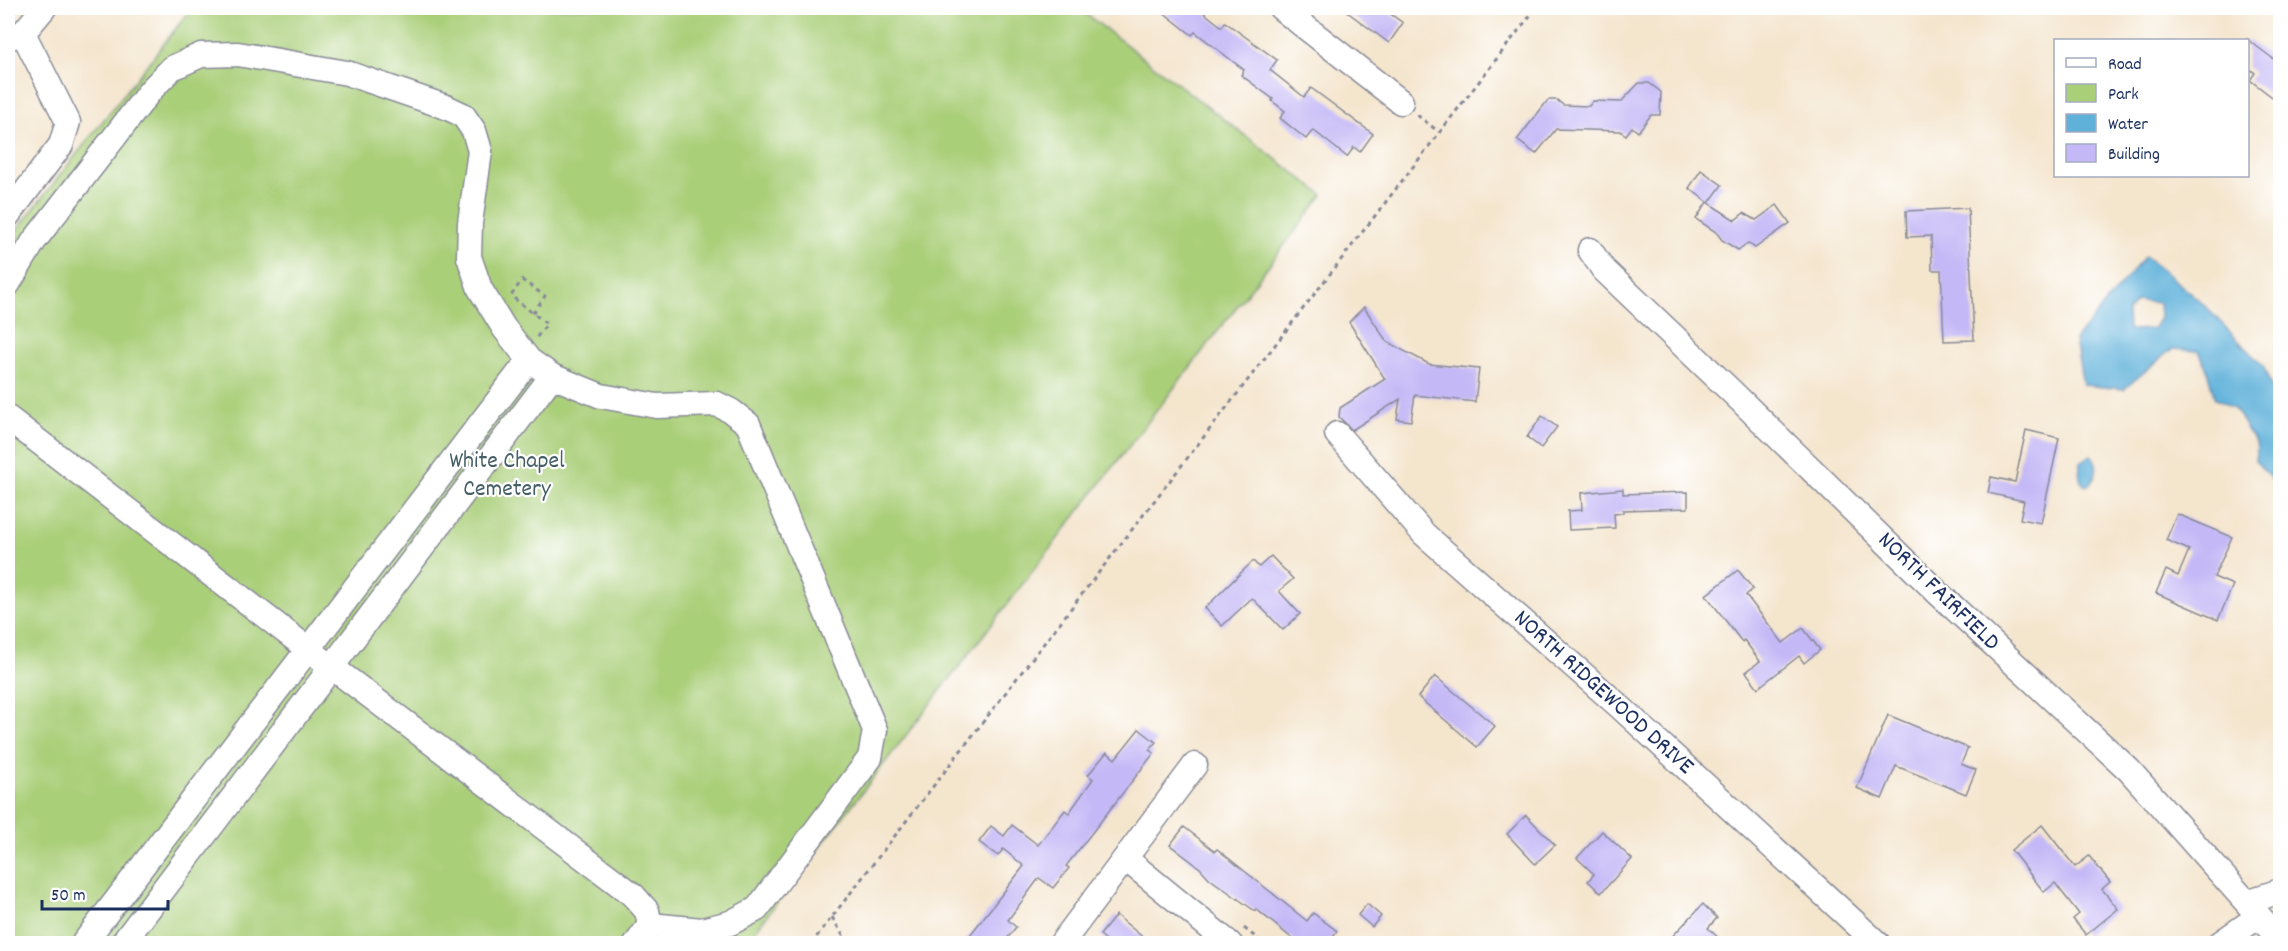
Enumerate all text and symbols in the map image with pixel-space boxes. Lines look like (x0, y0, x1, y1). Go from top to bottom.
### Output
legend (2054, 39, 2249, 177)
text: Road (2108, 53, 2142, 78)
text: Park (2108, 83, 2139, 108)
text: Water (2108, 113, 2148, 138)
text: Building (2108, 143, 2160, 168)
park label: White Chapel Cemetery (449, 445, 565, 507)
street label: NORTH FAIRFIELD (1869, 525, 2007, 659)
street label: NORTH RIDGEWOOD DRIVE (1505, 603, 1701, 783)
scale bar (42, 873, 168, 911)
text: 50 m (51, 884, 86, 909)

